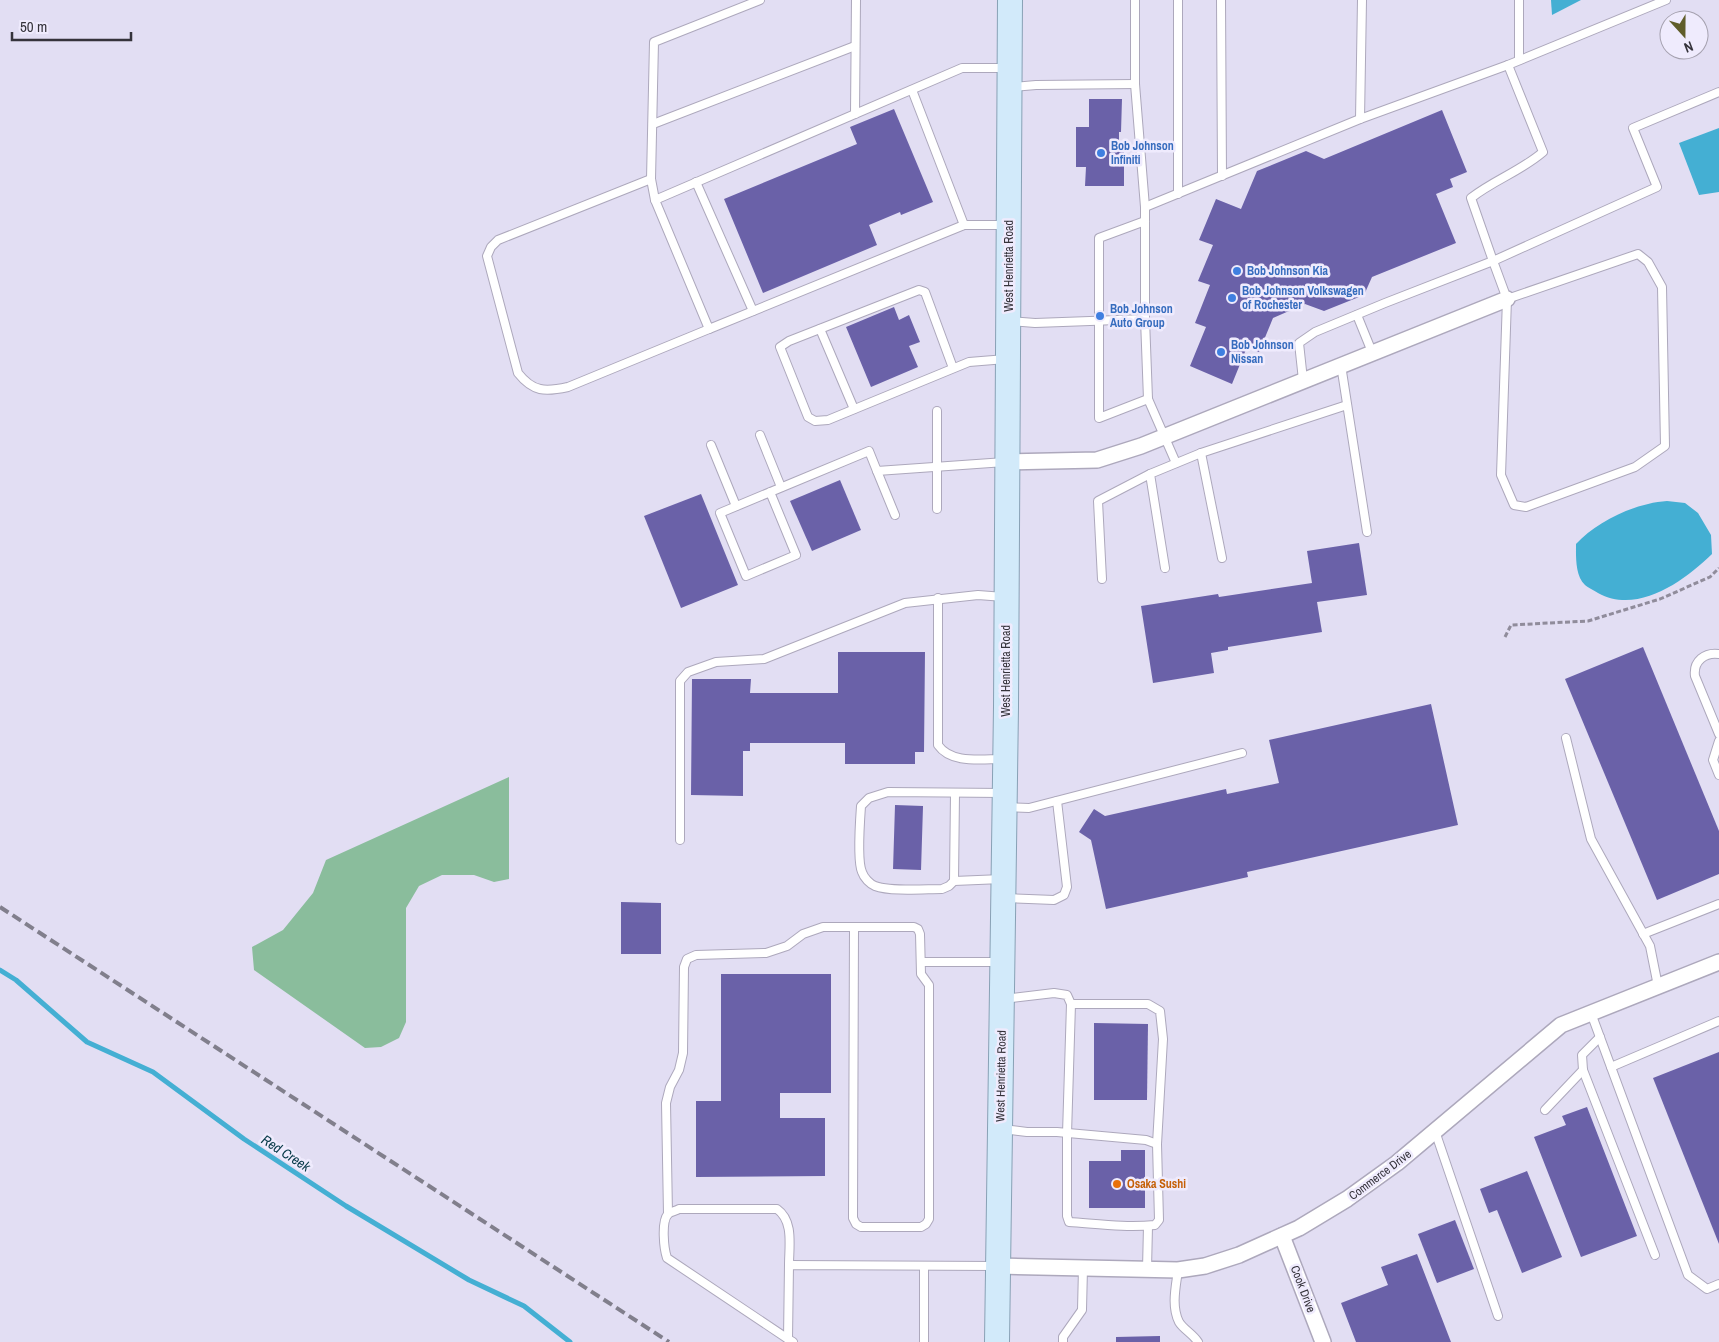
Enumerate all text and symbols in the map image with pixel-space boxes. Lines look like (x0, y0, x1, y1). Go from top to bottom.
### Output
scale bar (12, 10, 131, 42)
north arrow (1659, 10, 1709, 60)
text: 50 m (20, 16, 47, 37)
text: N (1682, 37, 1696, 57)
place label: Bob Johnson Infiniti (1111, 138, 1174, 168)
marker: Bob Johnson Infiniti (1095, 147, 1107, 159)
street label: West Henrietta Road (1001, 220, 1017, 312)
place label: Bob Johnson Kia (1247, 263, 1328, 279)
marker: Bob Johnson Kia (1231, 265, 1243, 277)
place label: Bob Johnson Volkswagen of Rochester (1242, 283, 1364, 313)
marker: Bob Johnson Volkswagen of Rochester (1226, 292, 1238, 304)
place label: Bob Johnson Auto Group (1110, 301, 1173, 331)
marker: Bob Johnson Auto Group (1094, 310, 1106, 322)
place label: Bob Johnson Nissan (1231, 337, 1294, 367)
marker: Bob Johnson Nissan (1215, 346, 1227, 358)
street label: West Henrietta Road (998, 625, 1014, 717)
street label: West Henrietta Road (992, 1030, 1010, 1122)
water label: Red Creek (258, 1131, 315, 1176)
street label: Commerce Drive (1345, 1146, 1415, 1204)
place label: Osaka Sushi (1127, 1176, 1186, 1192)
marker: Osaka Sushi (1111, 1178, 1123, 1190)
street label: Cook Drive (1287, 1263, 1319, 1315)

